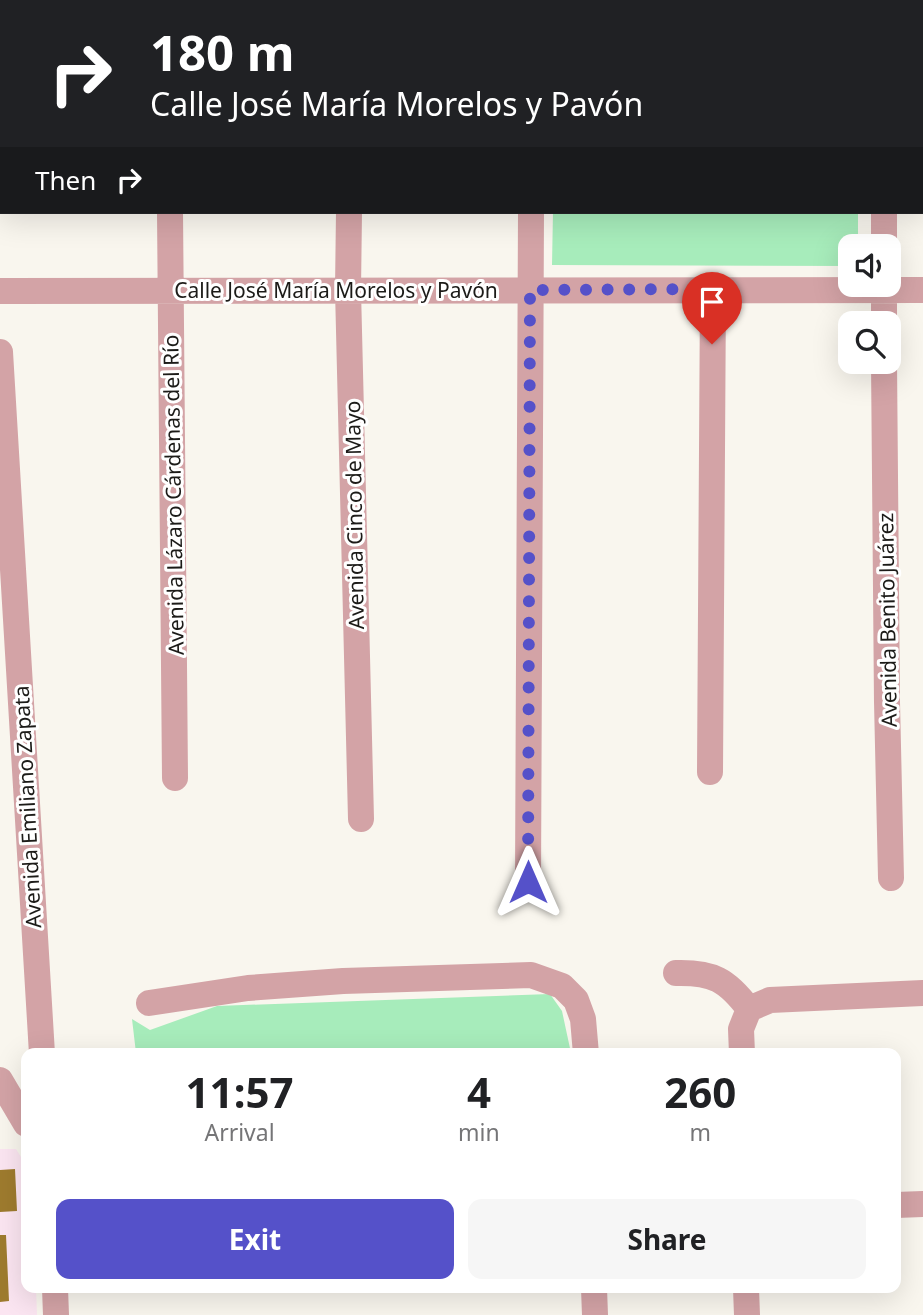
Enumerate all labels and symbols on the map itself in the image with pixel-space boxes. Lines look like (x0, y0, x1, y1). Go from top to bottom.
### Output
pin (682, 272, 742, 344)
street label: Calle José María Morelos y Pavón (174, 276, 498, 304)
street label: Avenida Lázaro Cárdenas del Río (156, 335, 190, 655)
street label: Avenida Cinco de Mayo (338, 400, 370, 630)
street label: Avenida Benito Juárez (871, 512, 903, 727)
street label: Avenida Emiliano Zapata (7, 685, 47, 929)
position arrow (491, 845, 565, 919)

